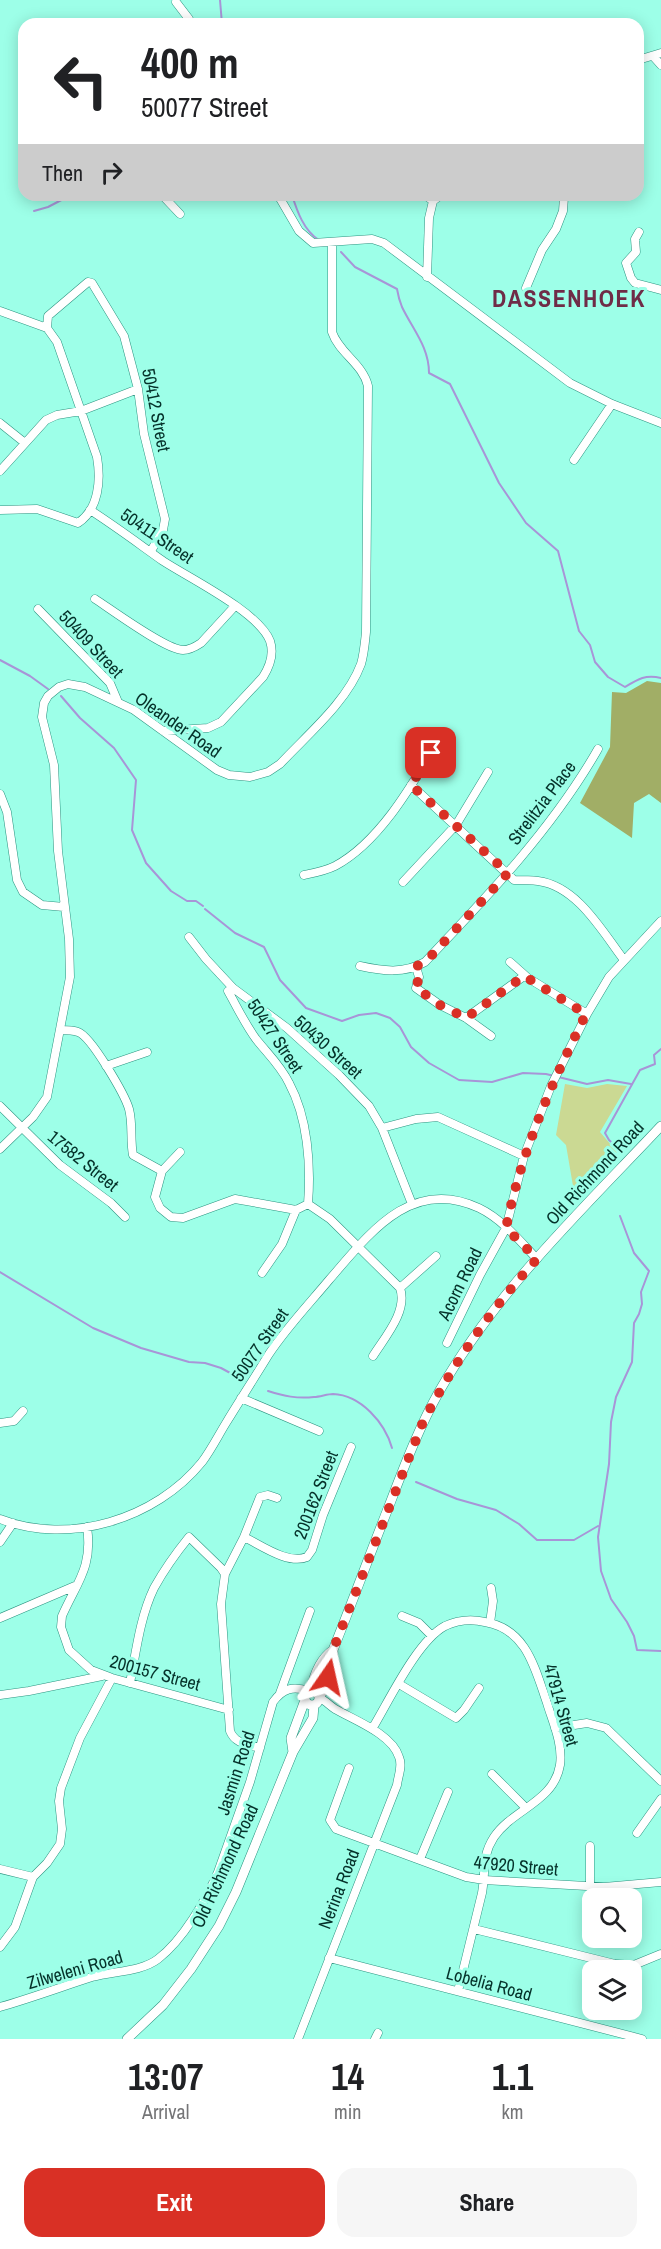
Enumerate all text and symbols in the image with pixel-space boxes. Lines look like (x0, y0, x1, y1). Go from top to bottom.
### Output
text: 400 m (141, 35, 239, 91)
icon: left (42, 42, 120, 120)
text: 50077 Street (141, 89, 268, 125)
icon: right (95, 156, 128, 189)
text: Then (42, 158, 83, 188)
district label: DASSENHOEK (492, 282, 646, 314)
street label: 50412 Street (136, 366, 177, 454)
street label: 50411 Street (116, 502, 199, 569)
street label: 50409 Street (53, 604, 129, 683)
street label: Oleander Road (130, 686, 226, 764)
pin (405, 727, 456, 778)
icon: arrive (414, 736, 447, 769)
street label: Strelitzia Place (502, 756, 581, 850)
street label: 50427 Street (241, 994, 309, 1078)
street label: 50430 Street (289, 1009, 368, 1084)
street label: Old Richmond Road (540, 1115, 649, 1230)
street label: 17582 Street (43, 1124, 124, 1197)
street label: Acorn Road (431, 1243, 488, 1325)
street label: 50077 Street (225, 1303, 294, 1387)
street label: 200162 Street (287, 1447, 344, 1543)
position arrow (296, 1645, 360, 1709)
street label: 200157 Street (107, 1648, 203, 1697)
street label: 47914 Street (538, 1661, 585, 1749)
street label: Jasmin Road (210, 1728, 261, 1818)
street label: Old Richmond Road (185, 1800, 264, 1932)
street label: Nerina Road (312, 1845, 365, 1932)
street label: 47920 Street (473, 1849, 559, 1882)
map controls (582, 1888, 642, 2020)
button: search (582, 1888, 642, 1948)
street label: Zilweleni Road (24, 1944, 126, 1995)
street label: Lobelia Road (443, 1960, 535, 2007)
button: layers (582, 1960, 642, 2020)
text: 13:07 (128, 2053, 203, 2101)
text: 14 (331, 2053, 364, 2101)
text: 1.1 (492, 2053, 533, 2101)
text: Arrival (142, 2098, 189, 2125)
text: min (334, 2098, 361, 2125)
text: km (502, 2098, 523, 2125)
button: Exit (24, 2168, 325, 2237)
button: Share (337, 2168, 637, 2237)

